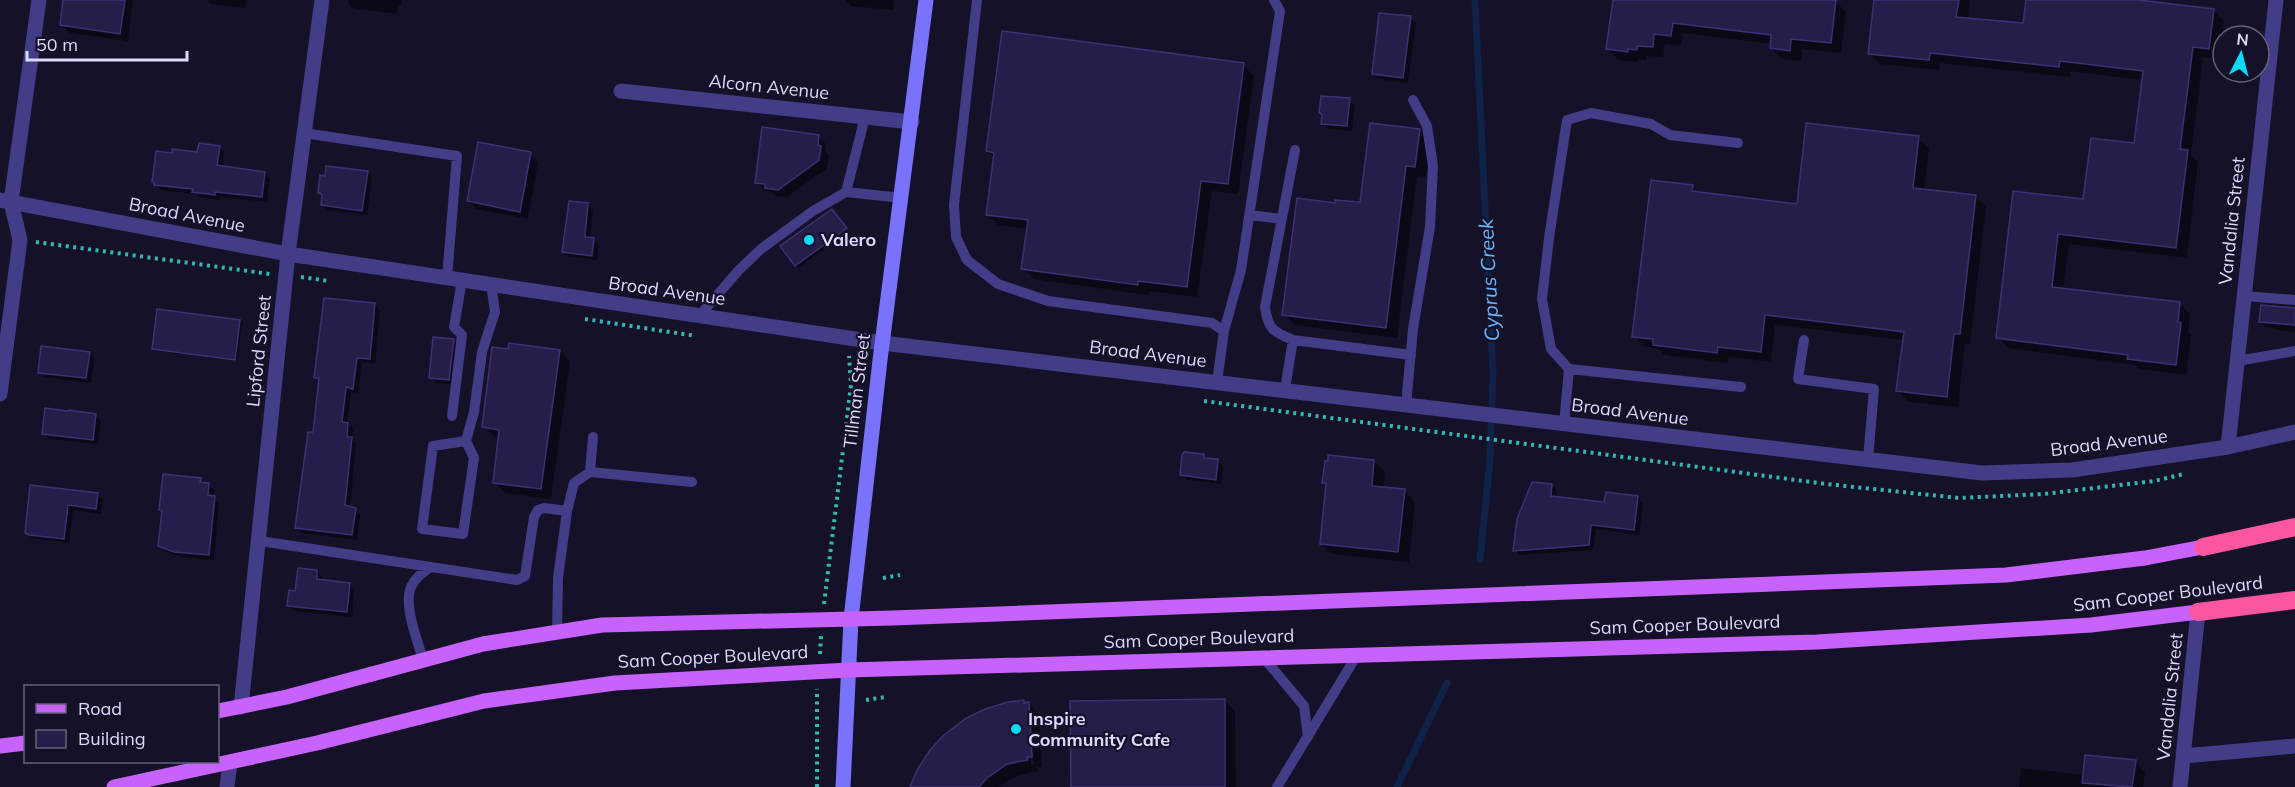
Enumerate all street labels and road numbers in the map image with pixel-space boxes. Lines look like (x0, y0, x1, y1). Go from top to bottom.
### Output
street label: Alcorn Avenue (708, 69, 830, 104)
street label: Vandalia Street (2213, 156, 2250, 286)
street label: Broad Avenue (127, 192, 247, 237)
street label: Broad Avenue (607, 271, 727, 310)
street label: Lipford Street (241, 294, 276, 408)
street label: Tillman Street (838, 332, 875, 450)
street label: Broad Avenue (1088, 335, 1208, 372)
street label: Broad Avenue (1570, 393, 1690, 430)
street label: Broad Avenue (2049, 424, 2169, 461)
street label: Sam Cooper Boulevard (2072, 570, 2264, 617)
street label: Sam Cooper Boulevard (1589, 610, 1781, 639)
street label: Sam Cooper Boulevard (1103, 624, 1295, 653)
street label: Vandalia Street (2151, 632, 2188, 762)
street label: Sam Cooper Boulevard (617, 640, 809, 673)

